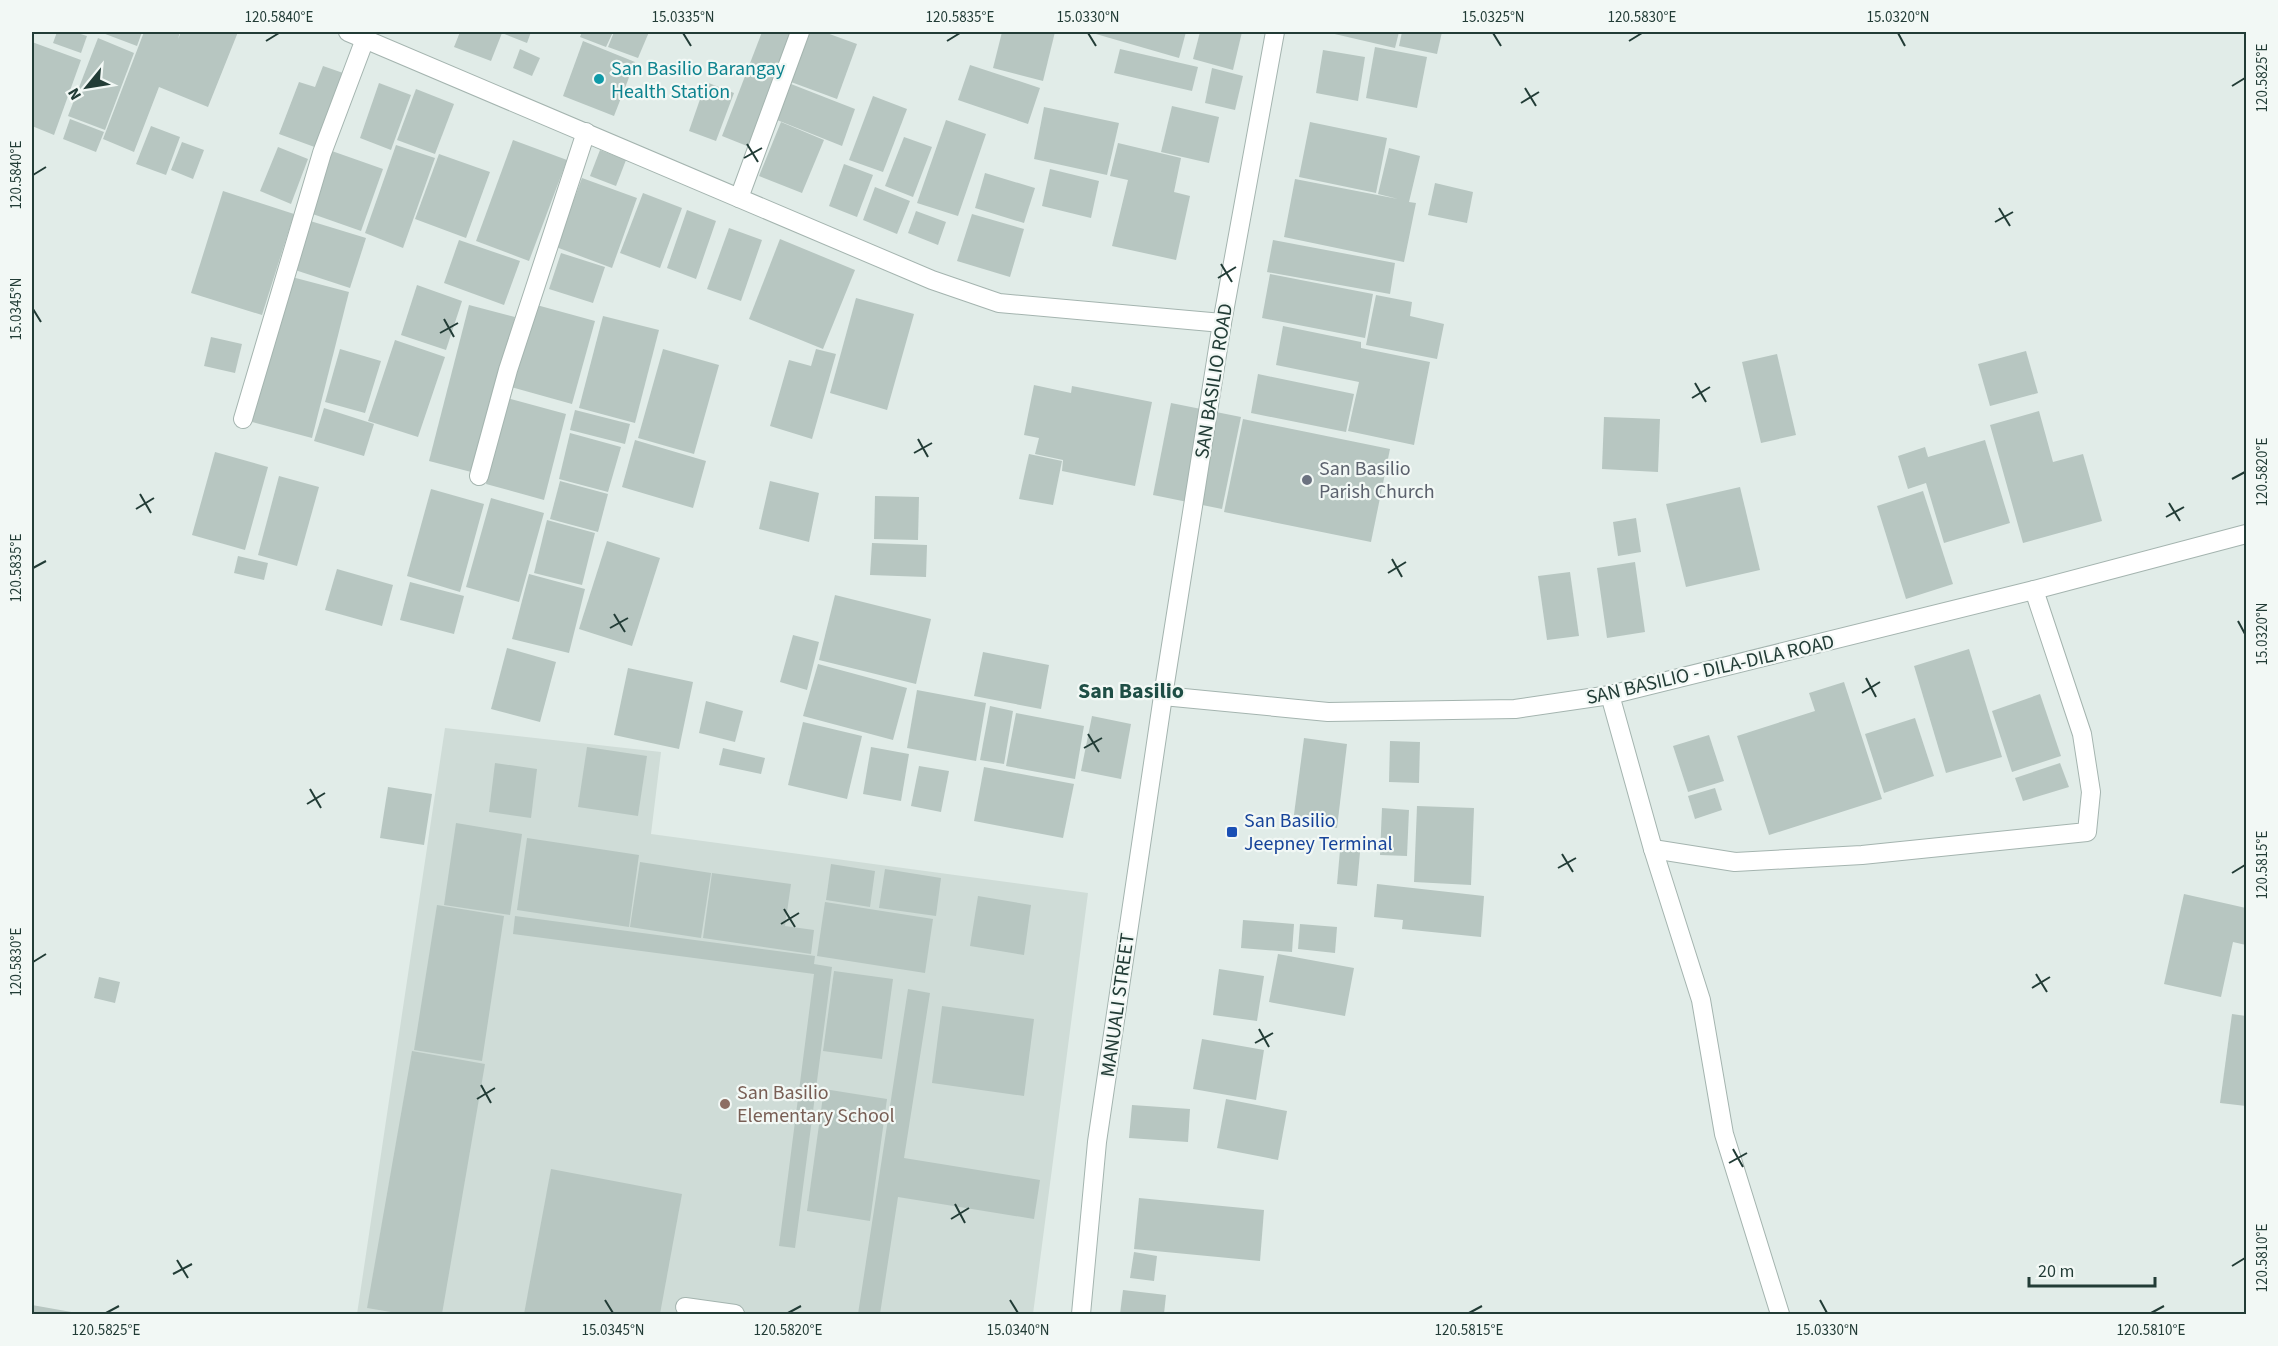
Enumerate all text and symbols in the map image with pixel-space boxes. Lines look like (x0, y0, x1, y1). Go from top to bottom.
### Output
text: 120.5840°E (245, 7, 313, 28)
text: 15.0335°N (651, 7, 715, 28)
text: 120.5835°E (926, 7, 994, 28)
text: 15.0330°N (1056, 7, 1120, 28)
text: 15.0325°N (1461, 7, 1525, 28)
text: 120.5830°E (1608, 7, 1676, 28)
text: 15.0320°N (1866, 7, 1930, 28)
text: 120.5825°E (2252, 44, 2273, 112)
place label: San Basilio Barangay Health Station (611, 55, 786, 106)
north arrow (57, 57, 117, 117)
marker: San Basilio Barangay Health Station (592, 72, 606, 86)
text: N (63, 84, 87, 104)
text: 120.5840°E (6, 141, 27, 209)
text: 15.0345°N (6, 277, 27, 341)
street label: SAN BASILIO ROAD (1188, 301, 1240, 461)
text: 120.5820°E (2252, 438, 2273, 506)
place label: San Basilio Parish Church (1319, 455, 1435, 506)
marker: San Basilio Parish Church (1300, 473, 1314, 487)
text: 120.5835°E (6, 534, 27, 602)
text: 15.0320°N (2252, 602, 2273, 666)
street label: SAN BASILIO - DILA-DILA ROAD (1583, 628, 1837, 712)
district label: San Basilio (1078, 675, 1184, 707)
place label: San Basilio Jeepney Terminal (1244, 807, 1393, 858)
marker: San Basilio Jeepney Terminal (1225, 825, 1239, 839)
text: 120.5815°E (2252, 831, 2273, 899)
text: 120.5830°E (6, 928, 27, 996)
street label: MANUALI STREET (1094, 931, 1142, 1079)
place label: San Basilio Elementary School (737, 1079, 895, 1130)
marker: San Basilio Elementary School (718, 1097, 732, 1111)
text: 120.5810°E (2252, 1224, 2273, 1292)
scale bar (2029, 1250, 2155, 1288)
text: 20 m (2038, 1259, 2074, 1284)
text: 120.5825°E (72, 1320, 140, 1341)
text: 15.0345°N (581, 1320, 645, 1341)
text: 120.5820°E (754, 1320, 822, 1341)
text: 15.0340°N (986, 1320, 1050, 1341)
text: 120.5815°E (1435, 1320, 1503, 1341)
text: 15.0330°N (1795, 1320, 1859, 1341)
text: 120.5810°E (2117, 1320, 2185, 1341)

